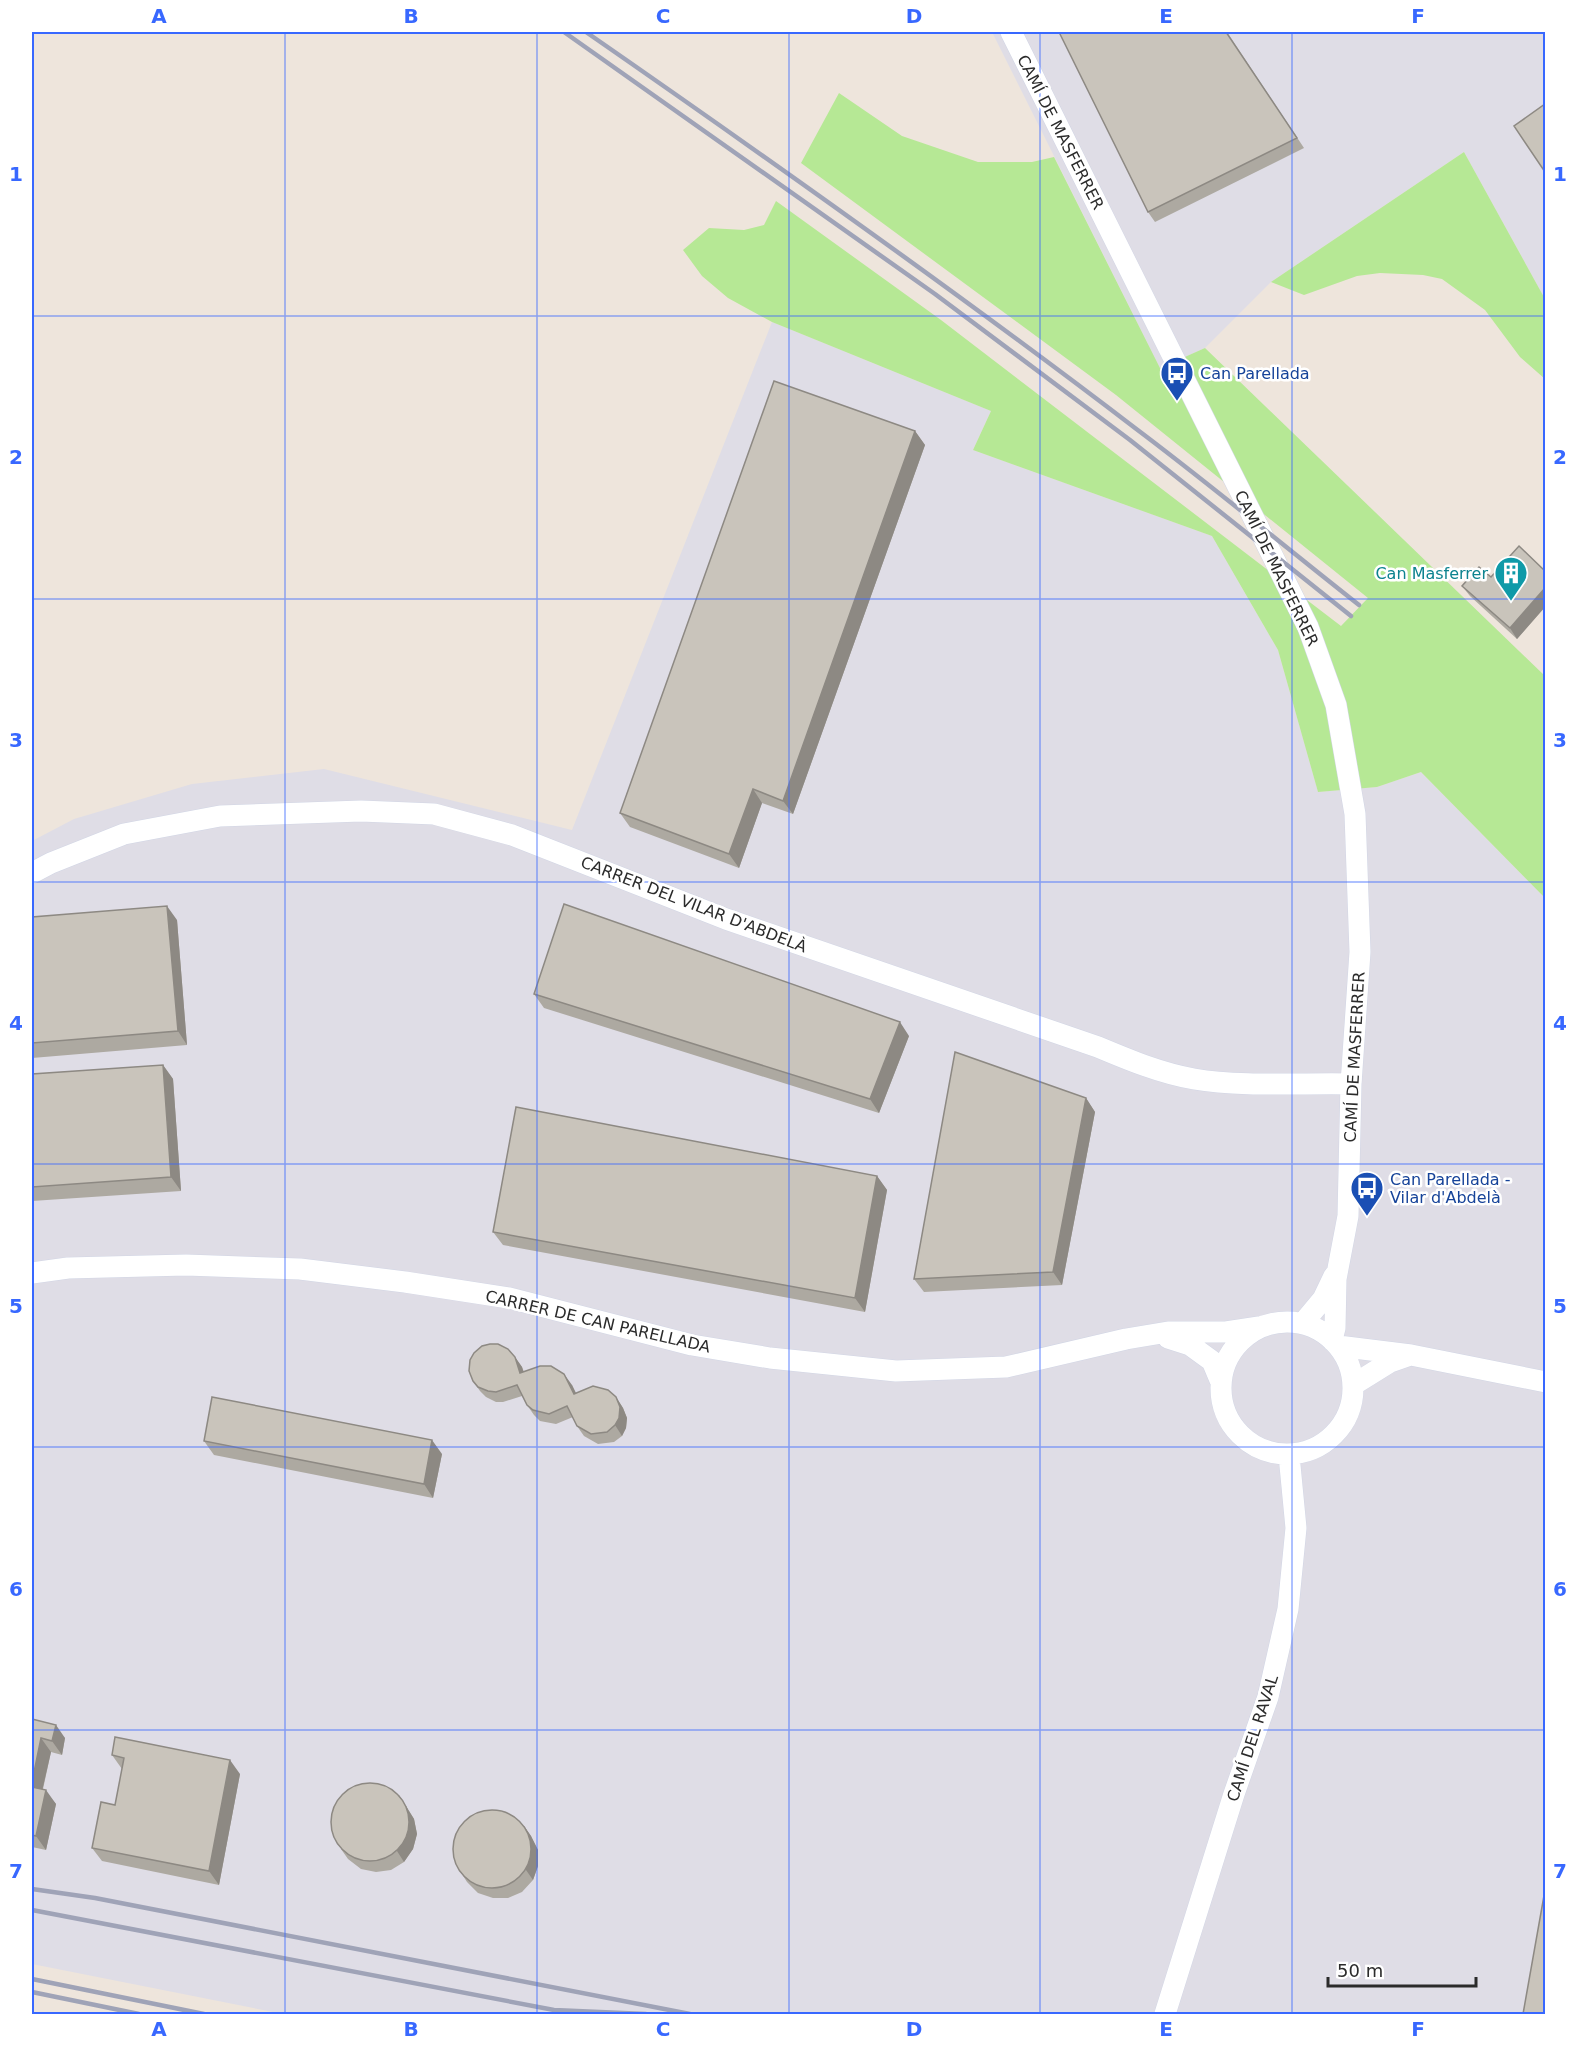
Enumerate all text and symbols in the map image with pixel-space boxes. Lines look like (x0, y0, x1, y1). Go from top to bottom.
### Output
text: A (151, 4, 167, 28)
text: B (403, 4, 419, 28)
text: C (656, 4, 670, 28)
text: D (906, 4, 922, 28)
text: E (1159, 4, 1173, 28)
text: F (1411, 4, 1425, 28)
street label: CAMÍ DE MASFERRER (1013, 52, 1108, 213)
text: 1 (9, 162, 23, 186)
text: 1 (1553, 162, 1567, 186)
bus stop icon: Can Parellada (1159, 355, 1195, 402)
place label: Can Parellada (1200, 364, 1310, 383)
text: 2 (9, 445, 23, 469)
text: 2 (1553, 445, 1567, 469)
street label: CAMÍ DE MASFERRER (1231, 487, 1323, 649)
building icon: Can Masferrer (1493, 555, 1529, 602)
place label: Can Masferrer (1375, 564, 1488, 583)
text: 3 (9, 728, 23, 752)
text: 3 (1553, 728, 1567, 752)
street label: CARRER DEL VILAR D'ABDELÀ (578, 853, 810, 956)
street label: CAMÍ DE MASFERRER (1341, 971, 1368, 1143)
text: 4 (9, 1011, 23, 1035)
text: 4 (1553, 1011, 1567, 1035)
bus stop icon: Can Parellada - Vilar d'Abdelà (1349, 1170, 1385, 1217)
place label: Can Parellada - Vilar d'Abdelà (1390, 1170, 1511, 1207)
street label: CARRER DE CAN PARELLADA (484, 1286, 712, 1357)
text: 5 (9, 1294, 23, 1318)
text: 5 (1553, 1294, 1567, 1318)
text: 6 (9, 1577, 23, 1601)
text: 6 (1553, 1577, 1567, 1601)
street label: CAMÍ DEL RAVAL (1223, 1672, 1282, 1804)
text: 7 (9, 1859, 23, 1883)
text: 7 (1553, 1859, 1567, 1883)
scale bar (1328, 1950, 1476, 1988)
text: 50 m (1337, 1960, 1383, 1981)
text: A (151, 2017, 167, 2041)
text: B (403, 2017, 419, 2041)
text: C (656, 2017, 670, 2041)
text: D (906, 2017, 922, 2041)
text: E (1159, 2017, 1173, 2041)
text: F (1411, 2017, 1425, 2041)

